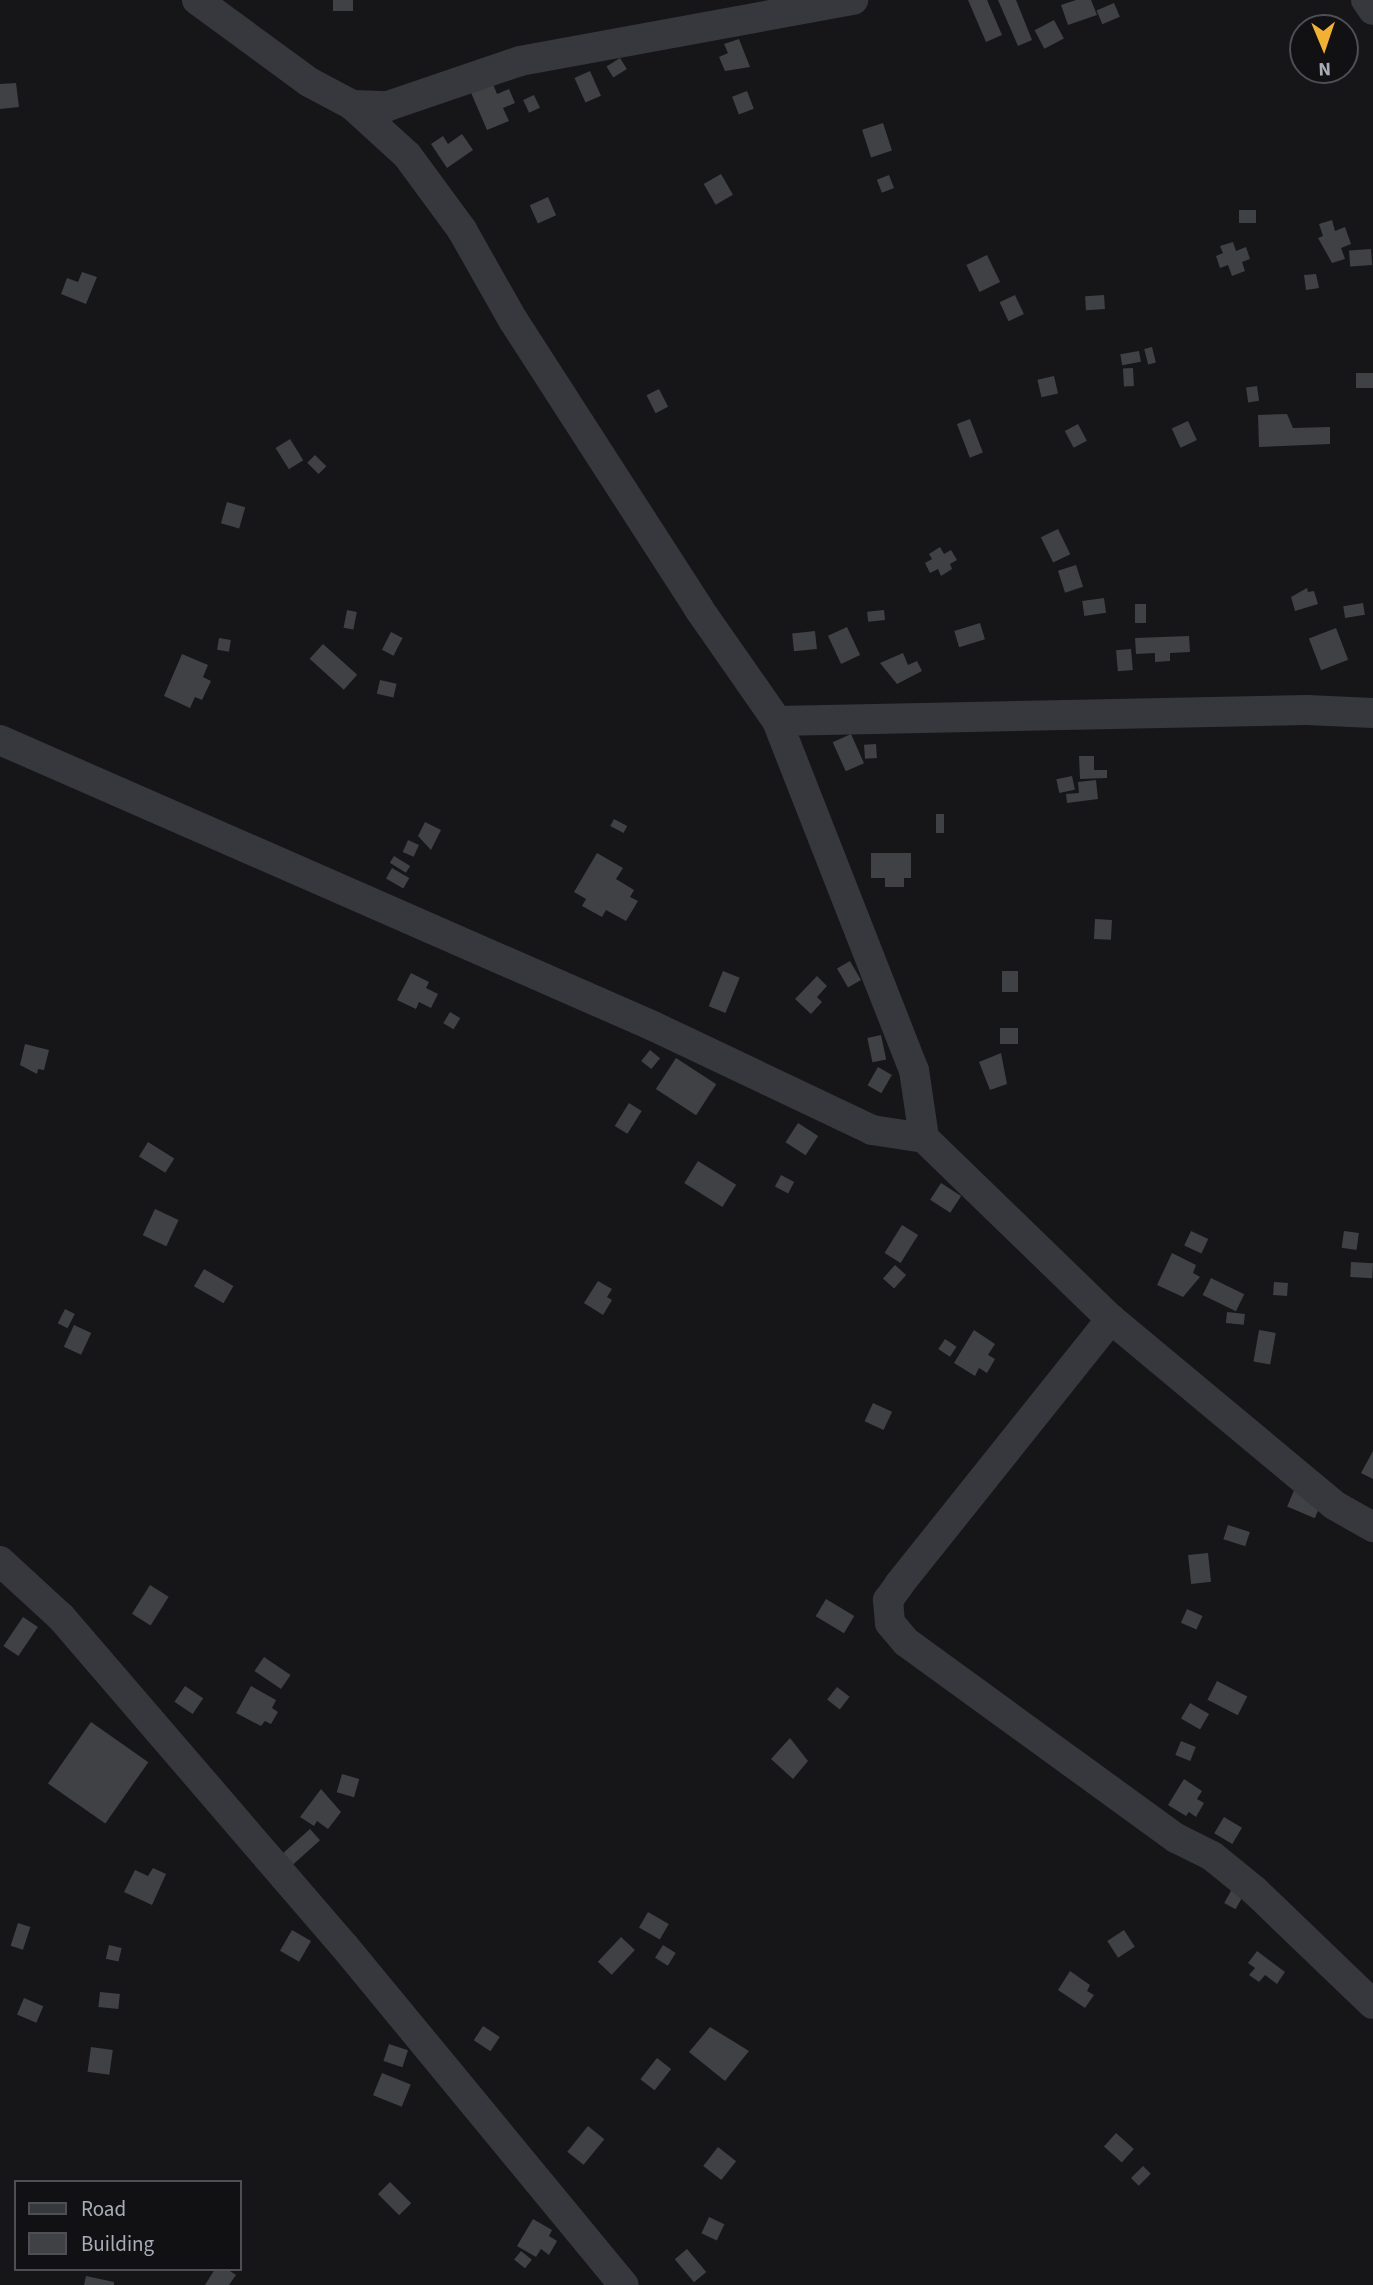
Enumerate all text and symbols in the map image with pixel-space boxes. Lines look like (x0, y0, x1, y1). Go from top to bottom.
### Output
north arrow (1289, 14, 1359, 84)
text: N (1318, 55, 1331, 82)
legend (14, 2180, 242, 2271)
text: Road (81, 2194, 126, 2224)
text: Building (81, 2229, 154, 2259)

